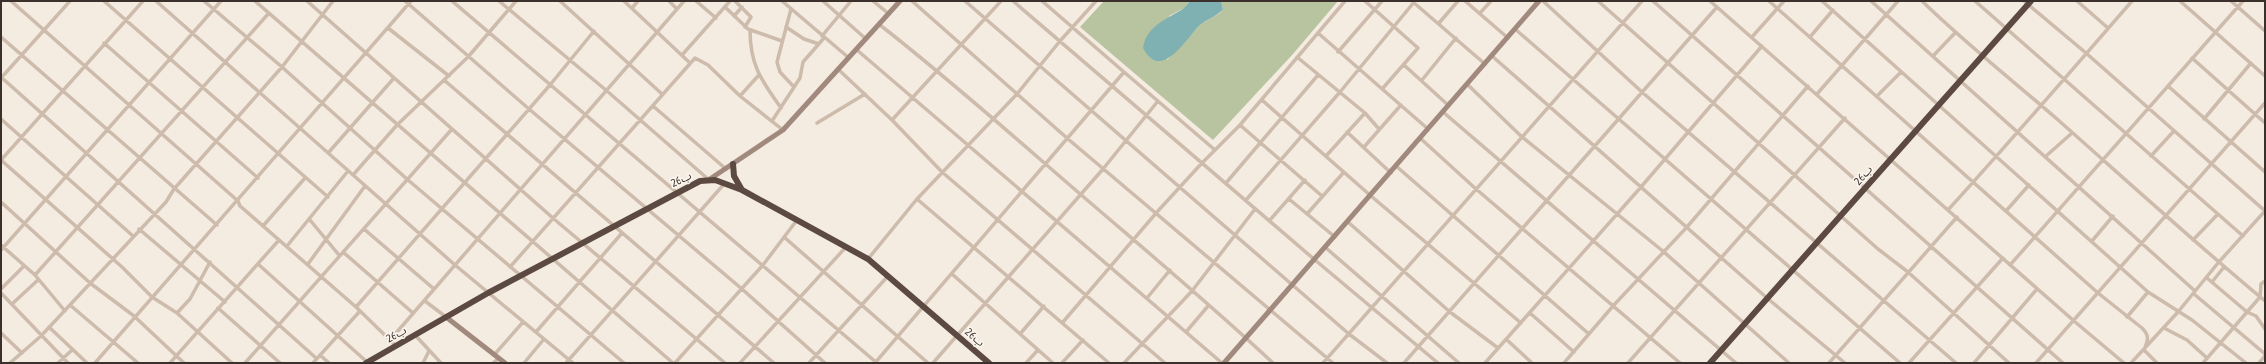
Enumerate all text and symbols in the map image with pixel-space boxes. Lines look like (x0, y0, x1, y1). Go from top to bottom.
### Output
street label: 26ب (1851, 163, 1875, 188)
street label: 26ب (669, 169, 694, 190)
street label: 26ب (384, 324, 409, 346)
street label: 26ب (962, 325, 987, 349)

